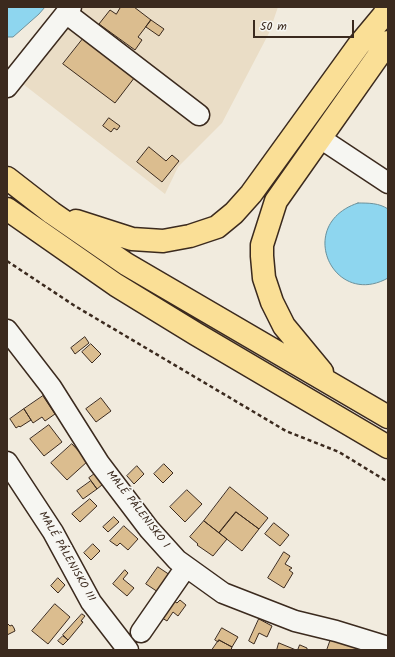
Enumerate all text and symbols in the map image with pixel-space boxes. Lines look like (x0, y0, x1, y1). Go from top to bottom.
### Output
scale bar (255, 12, 356, 38)
text: 50 m (260, 17, 287, 36)
street label: MALÉ PÁLENISKO I (103, 468, 171, 552)
street label: MALÉ PÁLENISKO III (35, 510, 97, 604)

